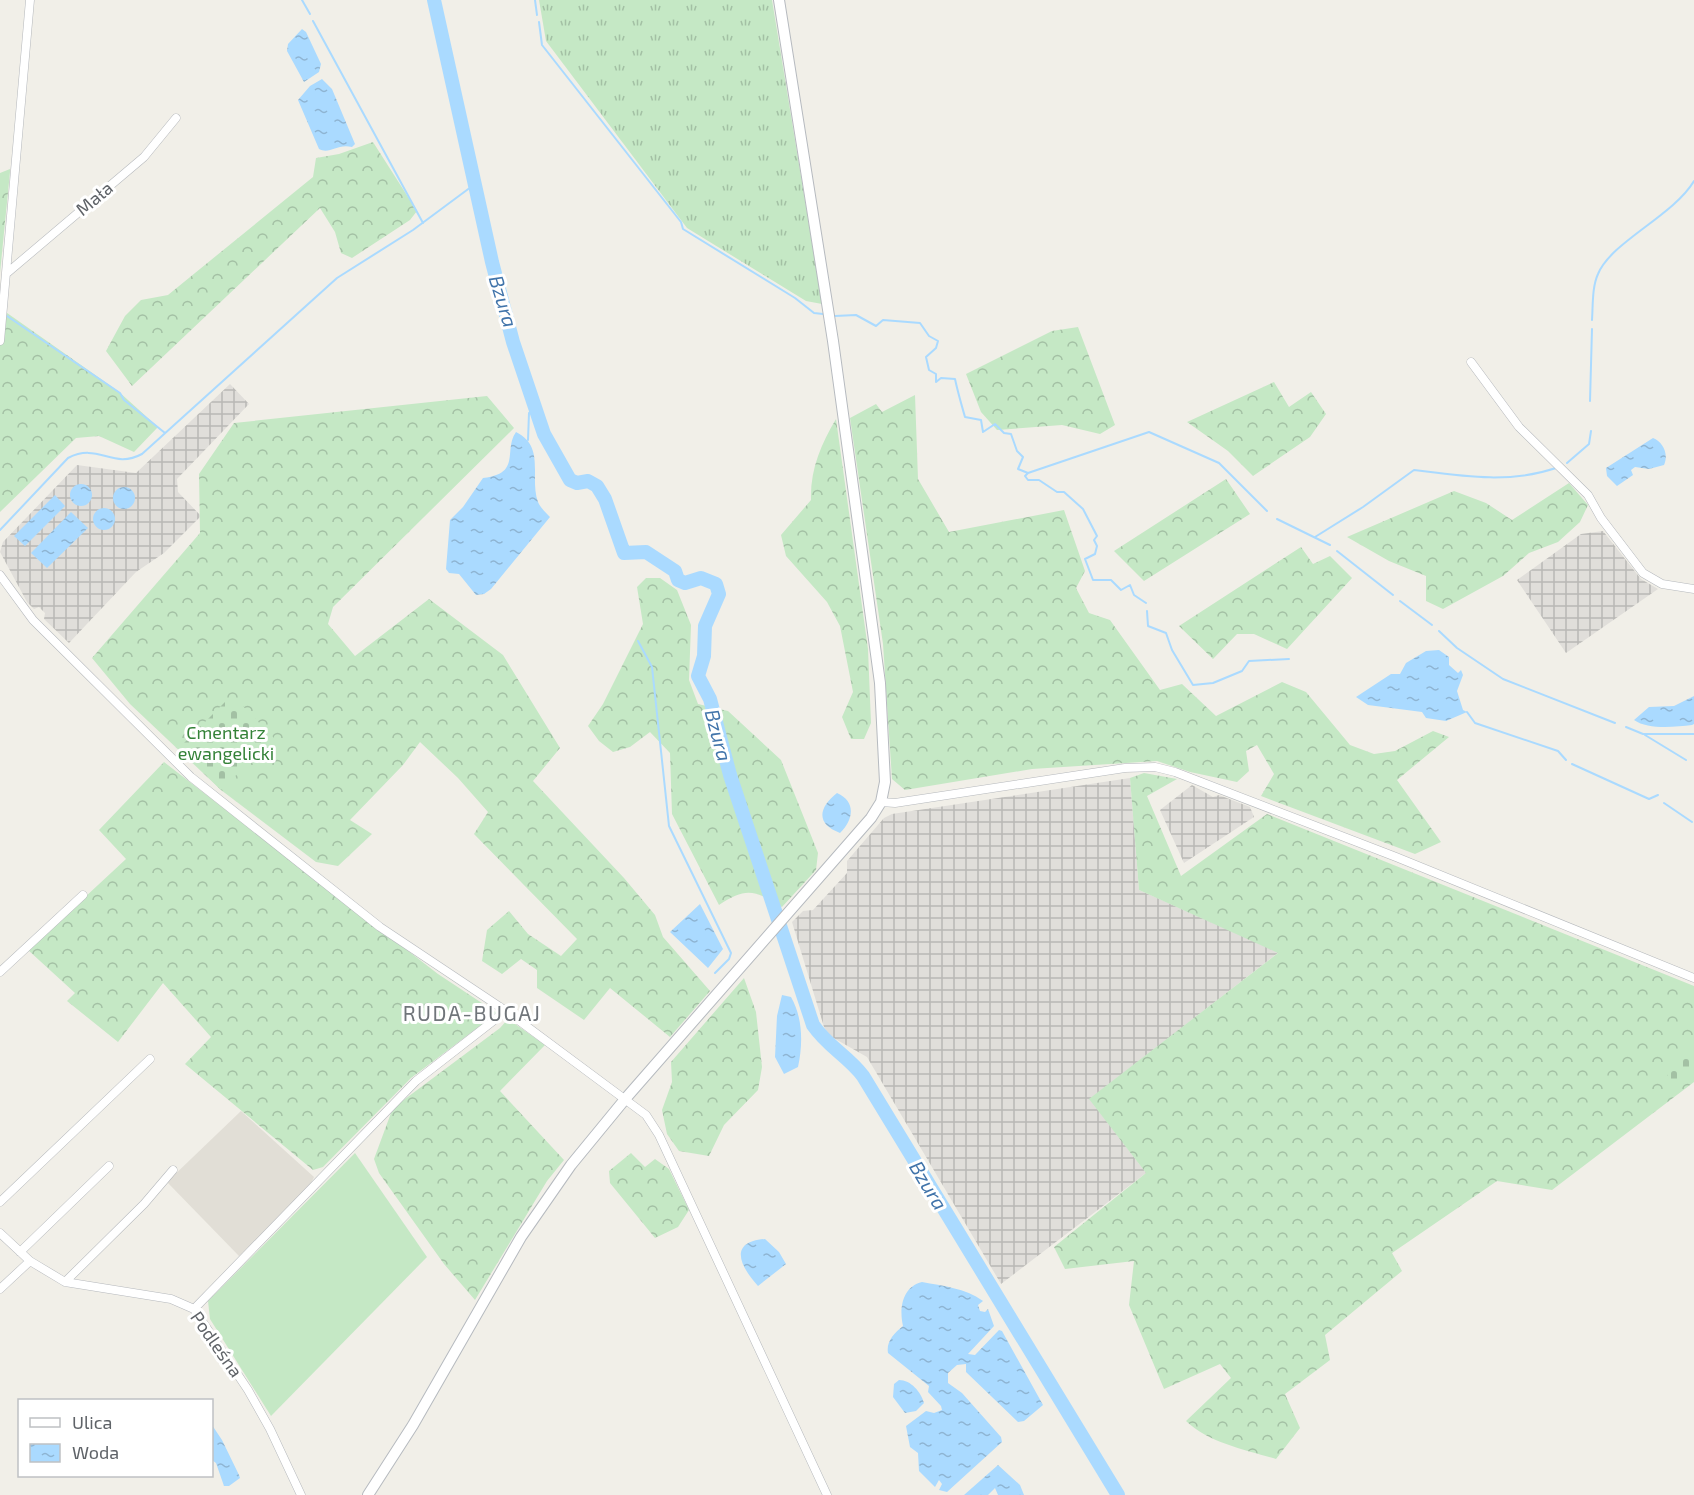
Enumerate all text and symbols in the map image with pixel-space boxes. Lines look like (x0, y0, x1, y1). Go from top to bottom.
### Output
street label: Mała (71, 176, 117, 220)
water label: Bzura (485, 272, 523, 330)
water label: Bzura (701, 706, 737, 764)
park label: Cmentarz ewangelicki (178, 721, 274, 764)
district label: RUDA-BUGAJ (403, 1000, 541, 1025)
water label: Bzura (905, 1156, 953, 1214)
street label: Podleśna (186, 1307, 248, 1381)
legend (18, 1399, 213, 1477)
text: Ulica (72, 1411, 112, 1433)
text: Woda (72, 1441, 119, 1463)

